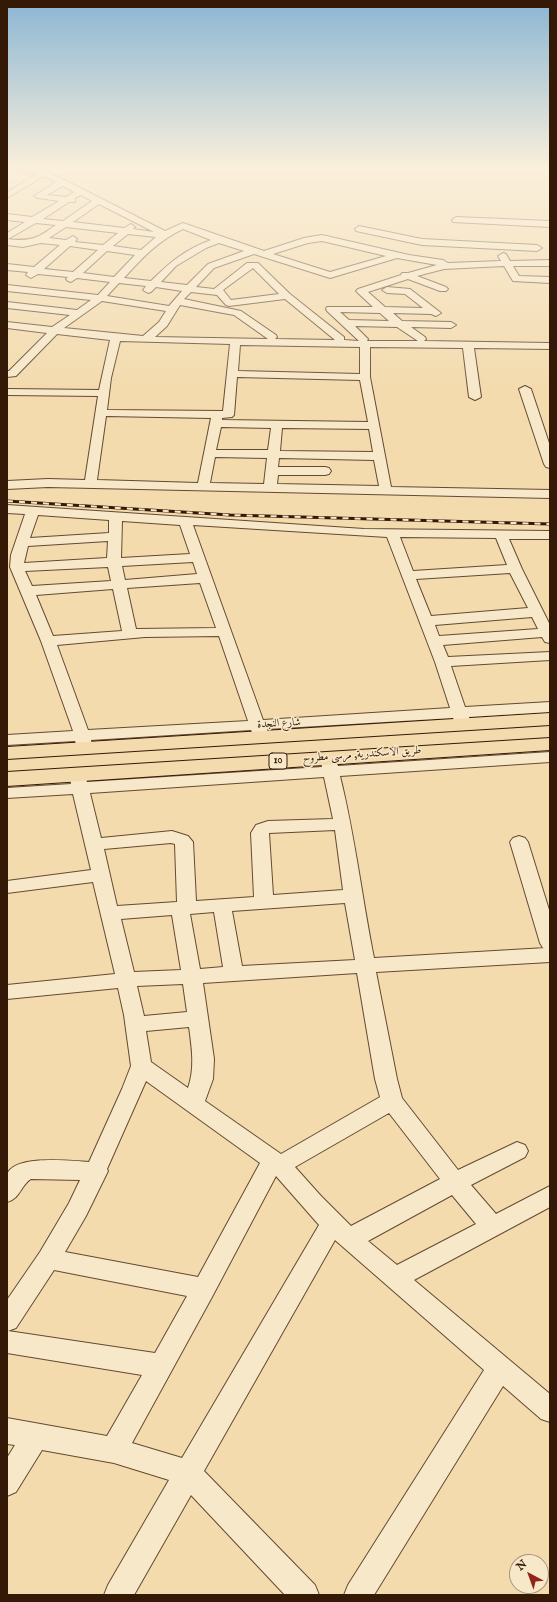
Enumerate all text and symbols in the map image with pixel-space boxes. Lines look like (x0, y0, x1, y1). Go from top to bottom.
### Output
street label: شارع النجدة (257, 716, 301, 732)
street label: طريق الاسكندرية, مرسى مطروح (302, 744, 422, 766)
road number: 10 (269, 753, 287, 769)
north arrow (509, 1554, 549, 1594)
text: N (514, 1557, 530, 1574)

